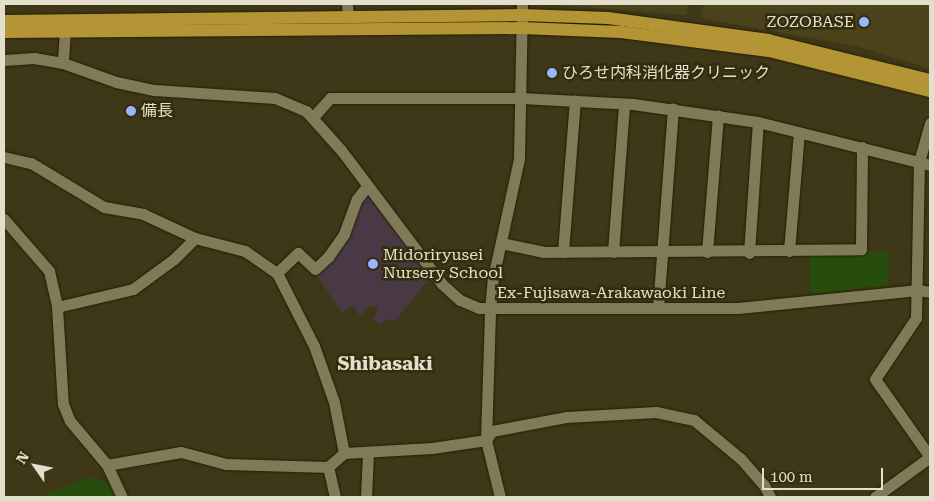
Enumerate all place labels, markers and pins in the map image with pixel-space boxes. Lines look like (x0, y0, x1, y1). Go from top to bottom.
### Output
place label: ZOZOBASE (767, 12, 854, 32)
marker: ZOZOBASE (858, 16, 870, 28)
place label: ひろせ内科消化器クリニック (562, 63, 770, 83)
marker: ひろせ内科消化器クリニック (546, 67, 558, 79)
place label: 備長 (141, 101, 173, 121)
marker: 備長 (125, 105, 137, 117)
place label: Midoriryusei Nursery School (383, 245, 503, 283)
marker: Midoriryusei Nursery School (367, 258, 379, 270)

